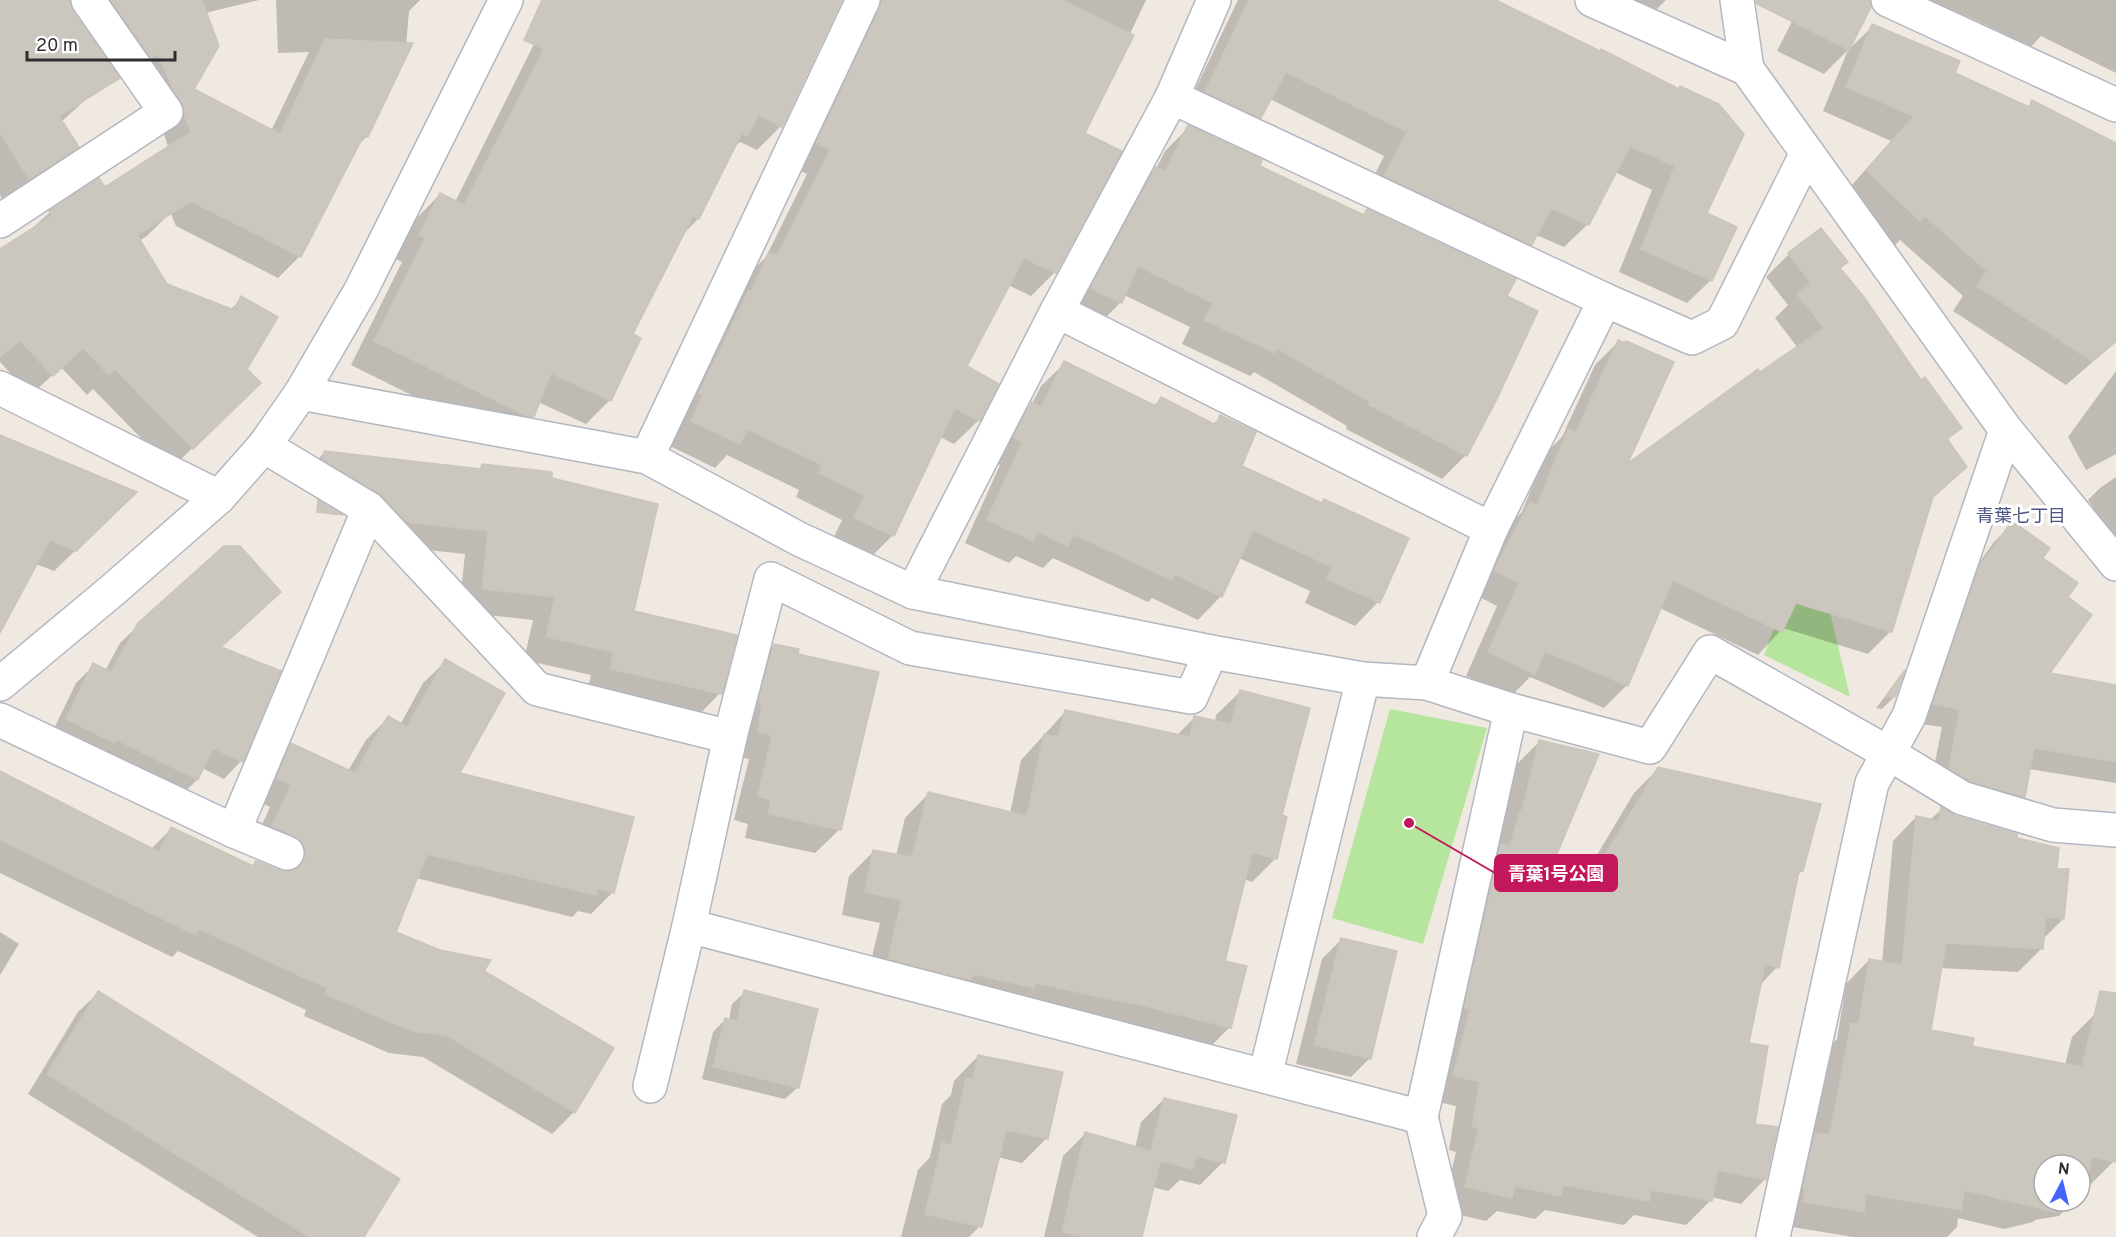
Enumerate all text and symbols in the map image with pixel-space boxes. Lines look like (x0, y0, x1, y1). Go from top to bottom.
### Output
scale bar (27, 24, 176, 62)
text: 20 m (36, 35, 78, 58)
district label: 青葉七丁目 (1976, 506, 2066, 529)
callout: 青葉1号公園 (1495, 855, 1617, 891)
text: 青葉1号公園 (1507, 864, 1605, 887)
north arrow (2032, 1153, 2092, 1213)
text: N (2057, 1159, 2071, 1181)

